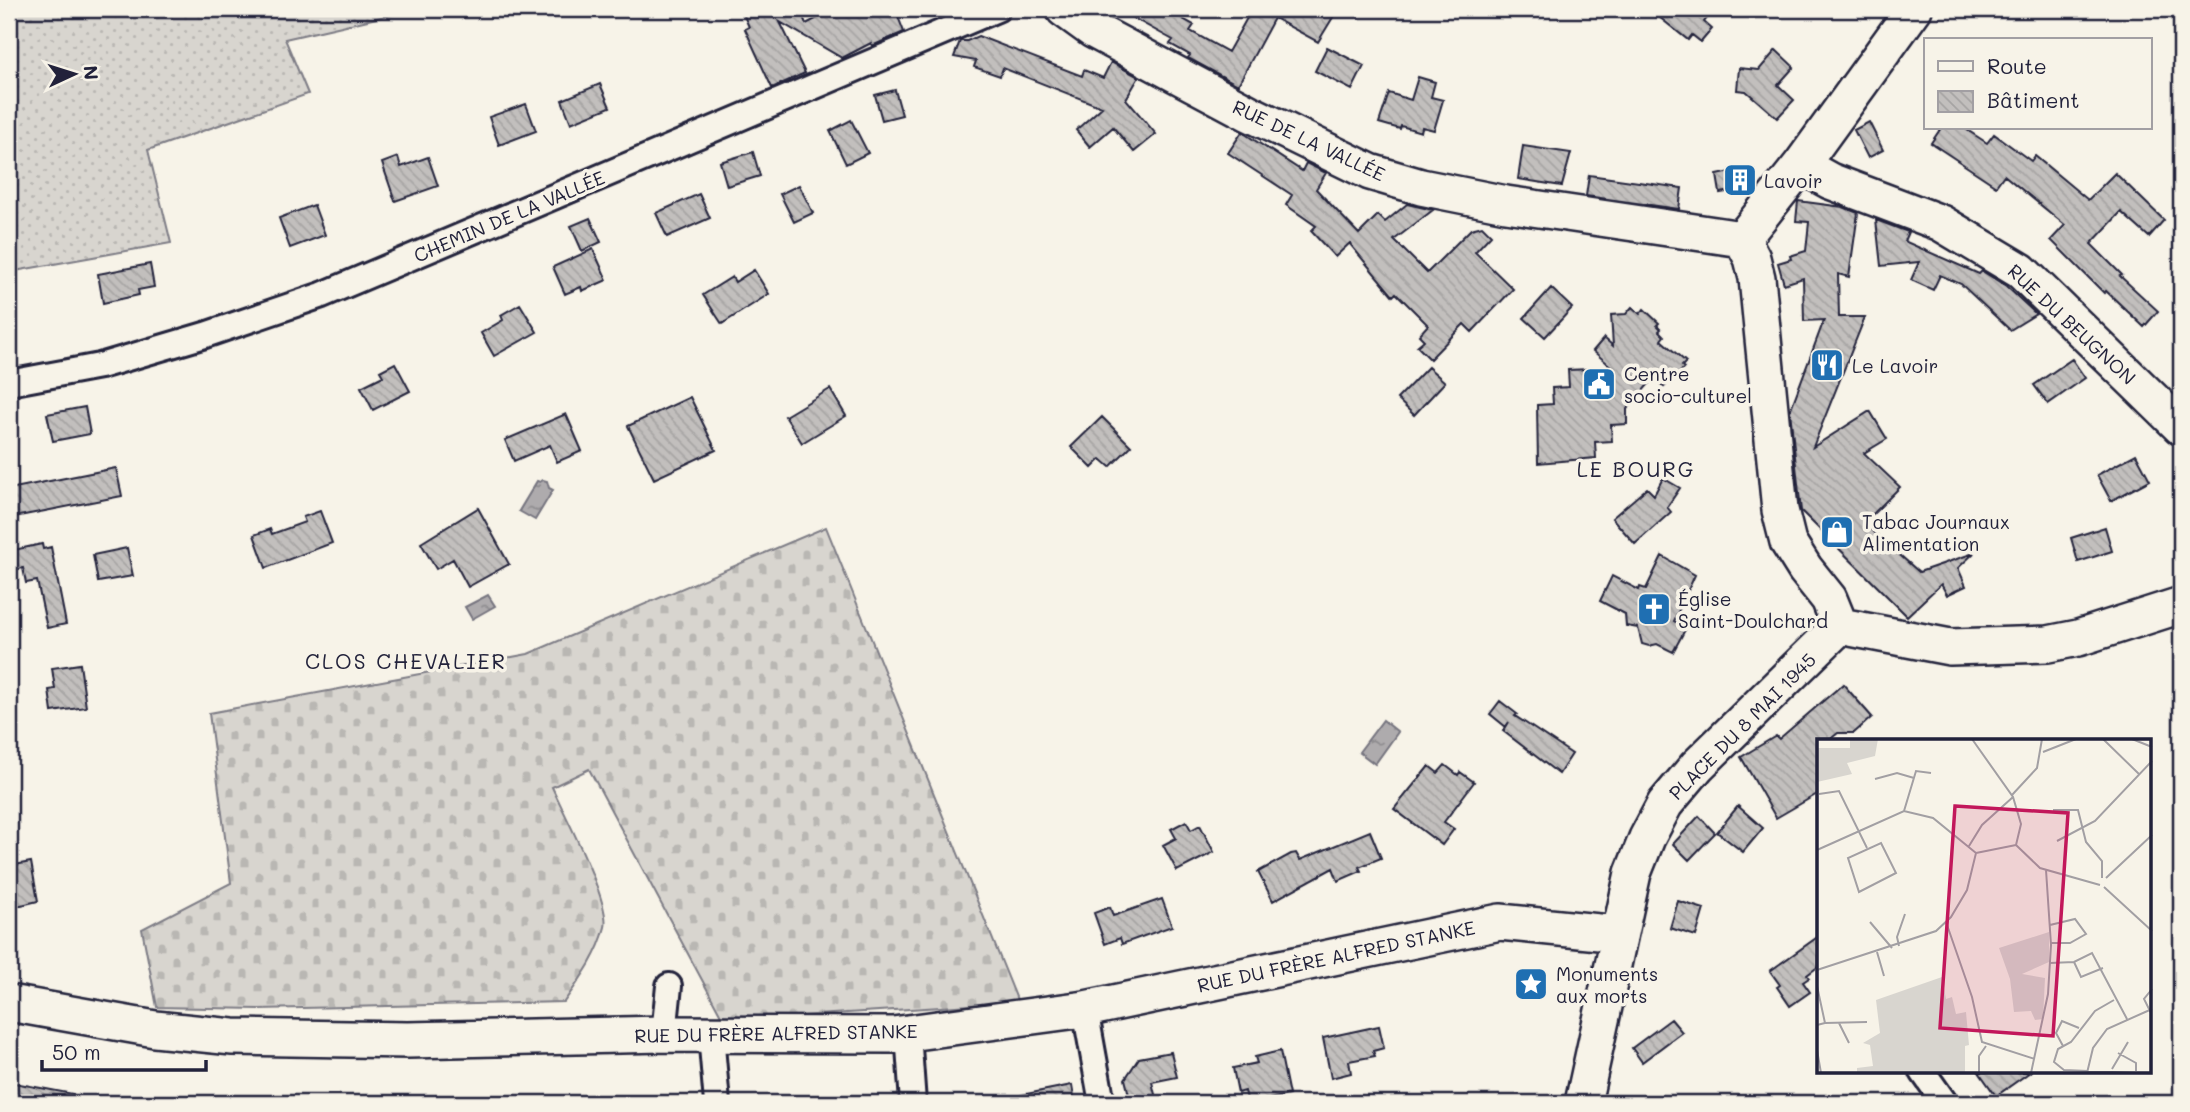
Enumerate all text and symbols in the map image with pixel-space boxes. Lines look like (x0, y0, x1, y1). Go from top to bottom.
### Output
north arrow (38, 38, 108, 108)
legend (1924, 38, 2152, 130)
text: Route (1987, 52, 2047, 79)
text: N (78, 65, 104, 81)
text: Bâtiment (1987, 86, 2079, 113)
street label: RUE DE LA VALLÉE (1229, 94, 1389, 186)
building icon: Lavoir (1721, 161, 1759, 199)
street label: CHEMIN DE LA VALLÉE (410, 164, 608, 268)
place label: Lavoir (1764, 168, 1823, 193)
street label: RUE DU BEUGNON (2003, 258, 2141, 390)
restaurant icon: Le Lavoir (1808, 346, 1846, 384)
place label: Le Lavoir (1852, 353, 1938, 378)
place label: Centre socio-culturel (1624, 361, 1752, 408)
public building icon: Centre socio-culturel (1580, 365, 1618, 403)
district label: LE BOURG (1577, 455, 1695, 482)
place label: Tabac Journaux Alimentation (1862, 509, 2010, 556)
shop icon: Tabac Journaux Alimentation (1818, 513, 1856, 551)
place label: Église Saint-Doulchard (1678, 586, 1828, 633)
church icon: Église Saint-Doulchard (1635, 590, 1673, 628)
district label: CLOS CHEVALIER (305, 647, 507, 674)
street label: PLACE DU 8 MAI 1945 (1663, 647, 1821, 805)
inset map (1817, 739, 2152, 1074)
street label: RUE DU FRÈRE ALFRED STANKE (1195, 914, 1477, 998)
place label: Monuments aux morts (1556, 961, 1658, 1008)
place icon: Monuments aux morts (1512, 965, 1550, 1003)
street label: RUE DU FRÈRE ALFRED STANKE (634, 1018, 918, 1048)
scale bar (42, 1028, 206, 1072)
text: 50 m (52, 1038, 101, 1065)

